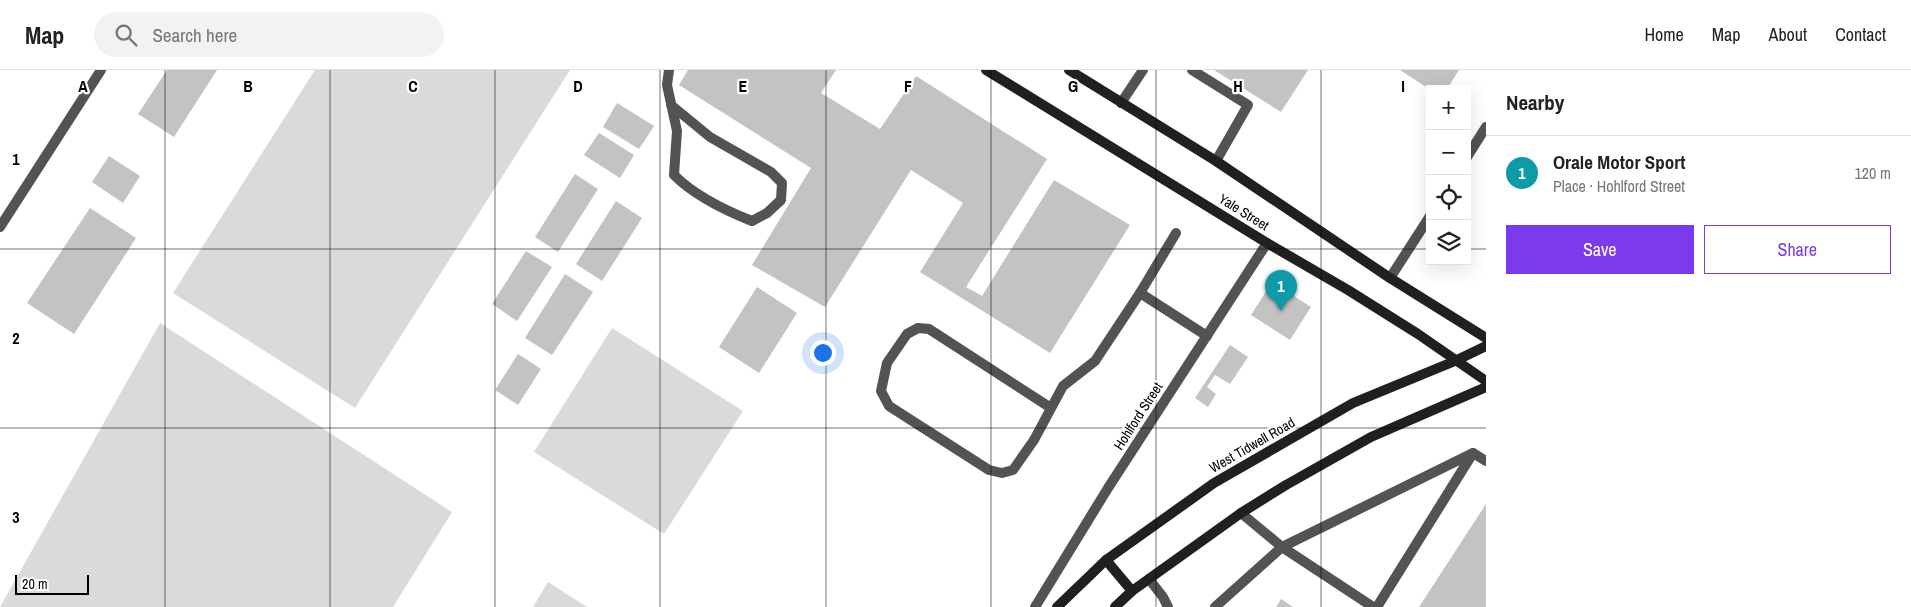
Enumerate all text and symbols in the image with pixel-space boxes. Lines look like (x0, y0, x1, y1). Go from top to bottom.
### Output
search box (94, 12, 444, 57)
text: Map (25, 19, 64, 51)
icon: search (112, 21, 140, 49)
text: Search here (152, 22, 237, 48)
text: Home (1644, 22, 1684, 47)
text: Map (1712, 22, 1741, 47)
text: About (1769, 22, 1807, 47)
text: Contact (1835, 22, 1886, 47)
text: A (78, 75, 88, 97)
text: B (243, 75, 253, 97)
text: C (408, 75, 418, 97)
text: D (573, 75, 583, 97)
text: E (739, 75, 748, 97)
text: F (904, 75, 912, 97)
text: G (1068, 75, 1078, 97)
text: H (1233, 75, 1243, 97)
text: I (1401, 75, 1405, 97)
map controls (1426, 85, 1471, 265)
button: + (1426, 85, 1471, 130)
text: Nearby (1506, 88, 1564, 117)
button: − (1426, 130, 1471, 175)
text: 1 (12, 148, 20, 170)
text: Orale Motor Sport (1553, 149, 1685, 175)
text: 1 (1518, 162, 1526, 184)
text: 120 m (1855, 162, 1891, 184)
button: locate (1426, 175, 1471, 220)
text: Place · Hohlford Street (1553, 175, 1685, 197)
street label: Yale Street (1215, 190, 1273, 234)
button: layers (1426, 220, 1471, 265)
button: Save (1506, 225, 1694, 274)
button: Share (1704, 225, 1891, 274)
pin: 1 (1265, 270, 1297, 311)
text: 2 (12, 327, 20, 349)
your location (810, 340, 836, 366)
street label: Hohlford Street (1109, 379, 1167, 453)
street label: West Tidwell Road (1206, 413, 1298, 477)
text: 3 (12, 506, 20, 528)
scale bar (15, 572, 89, 595)
text: 20 m (22, 575, 48, 593)

